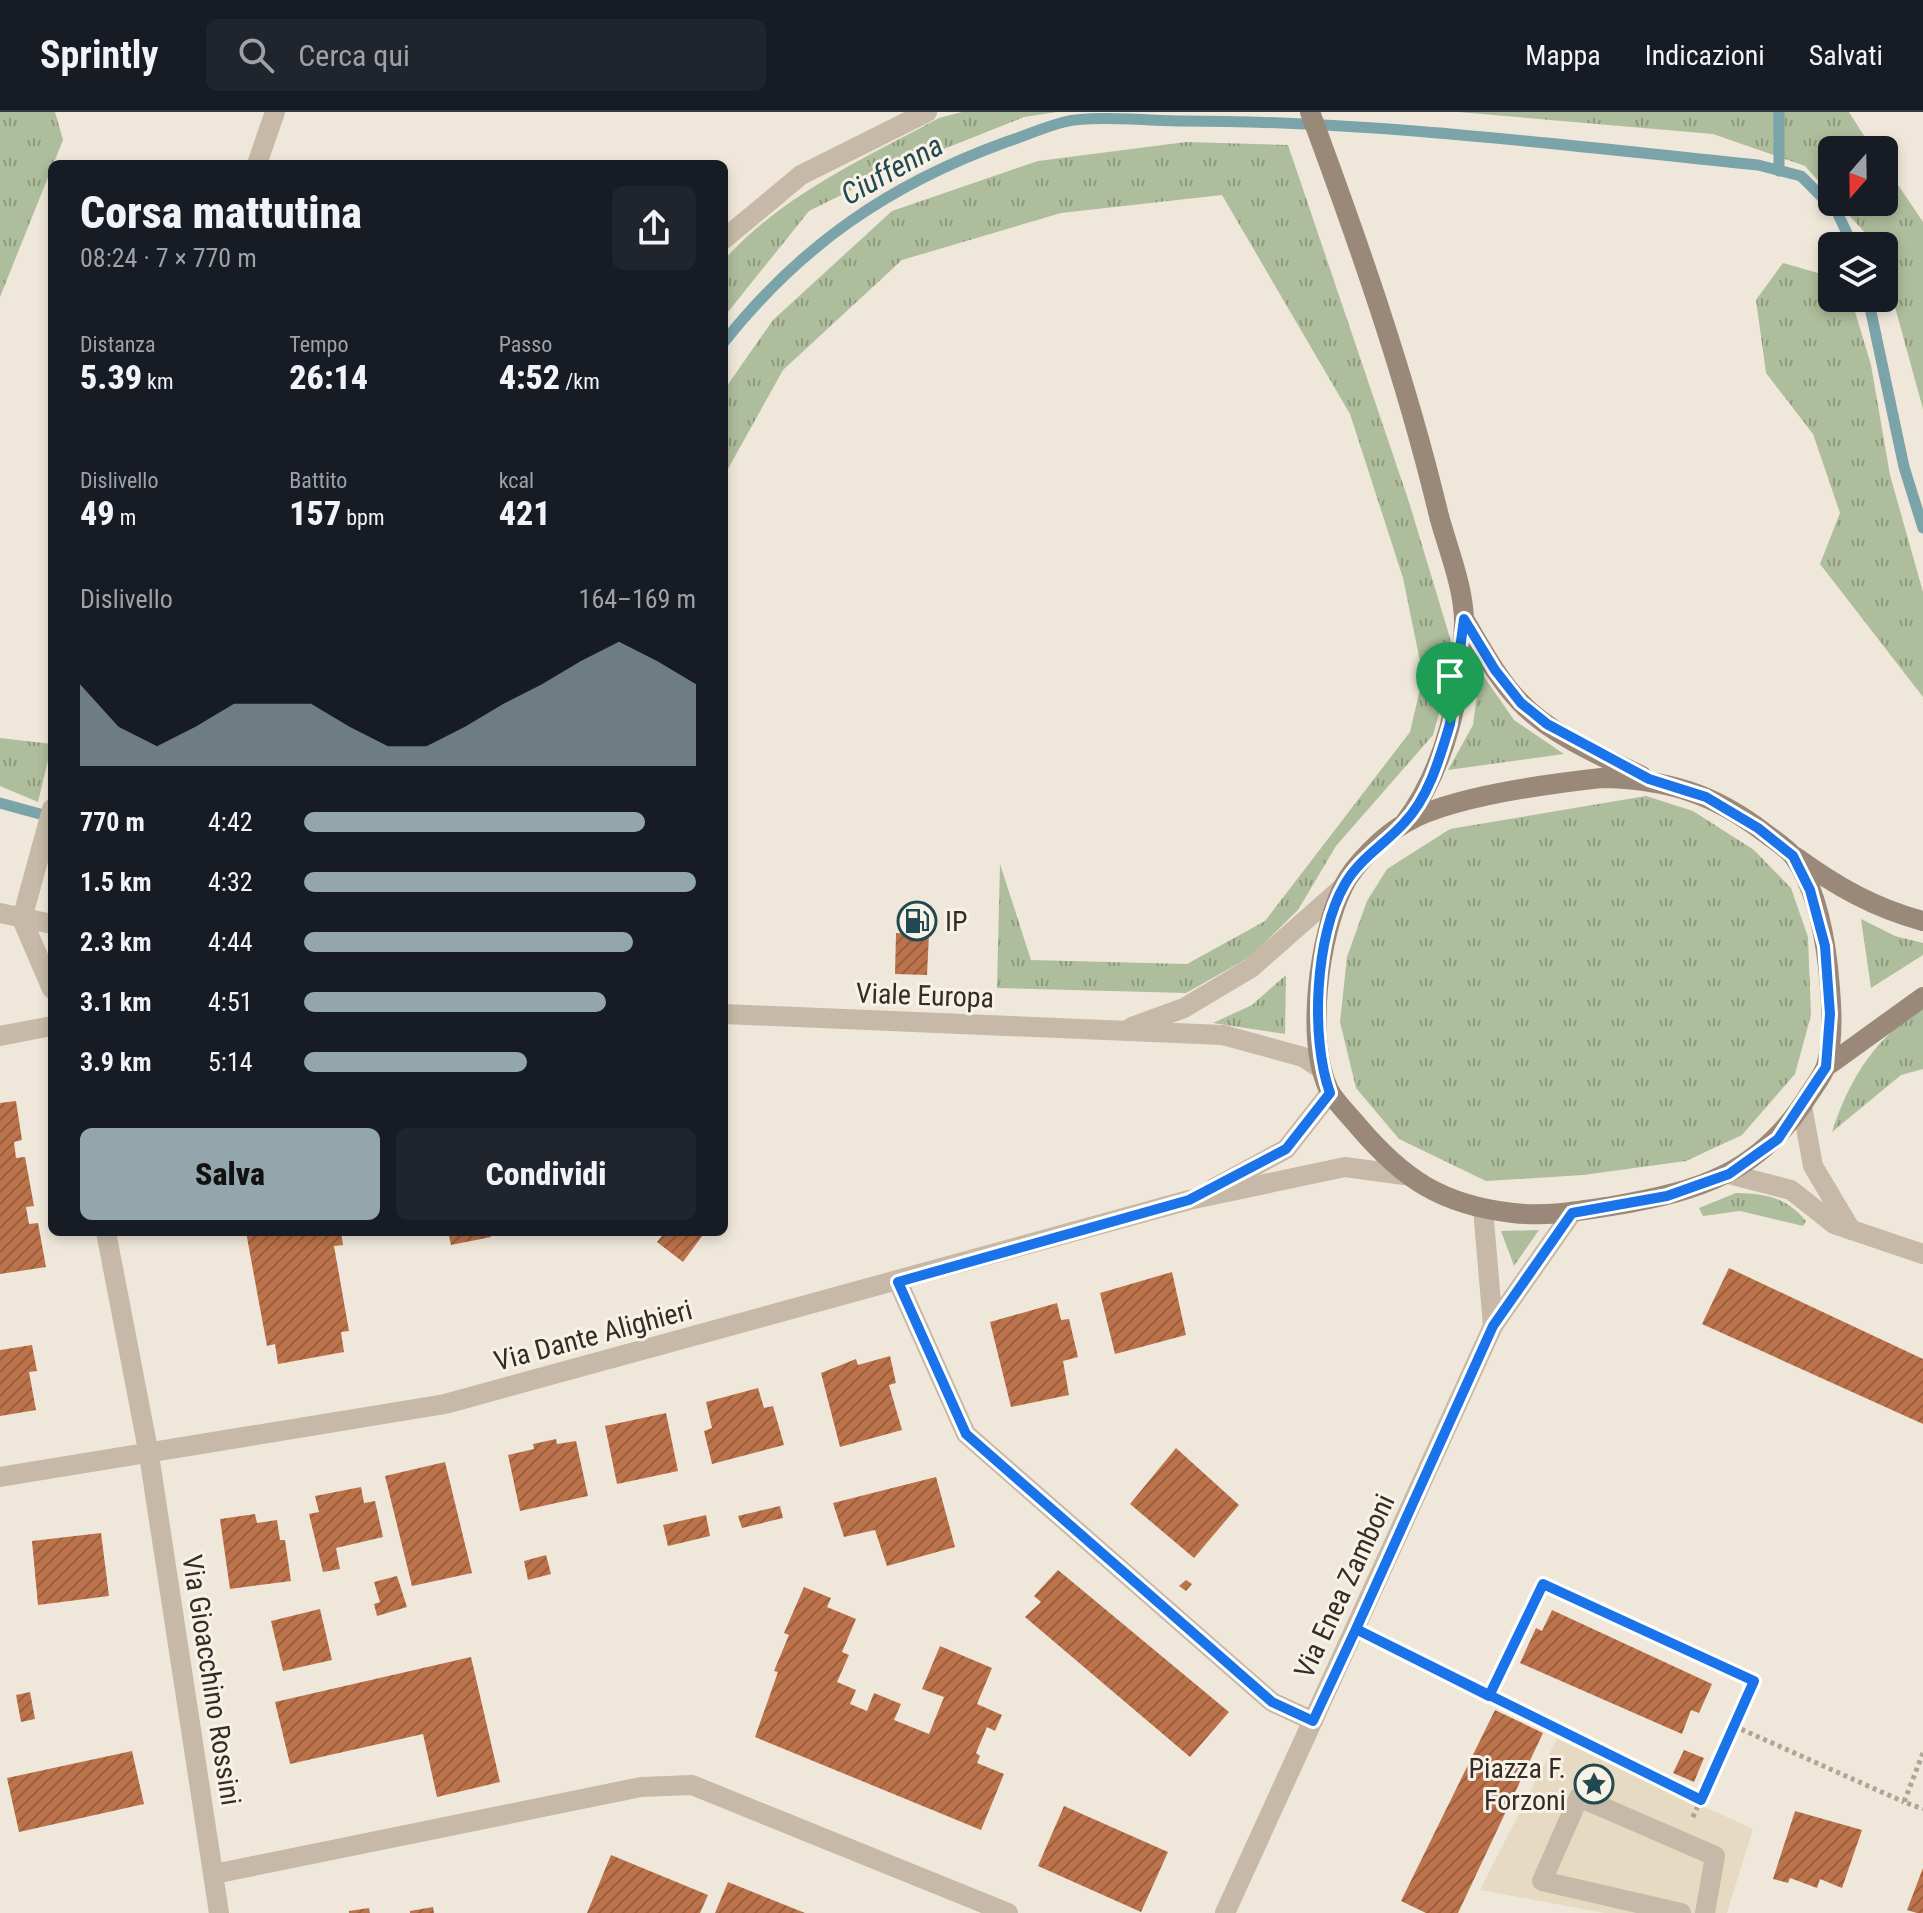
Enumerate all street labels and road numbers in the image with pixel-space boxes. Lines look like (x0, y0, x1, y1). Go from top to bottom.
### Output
street label: Viale Europa (855, 977, 995, 1014)
street label: Via Dante Alighieri (491, 1293, 696, 1378)
street label: Via Enea Zamboni (1287, 1489, 1402, 1684)
street label: Via Gioacchino Rossini (175, 1552, 248, 1808)

